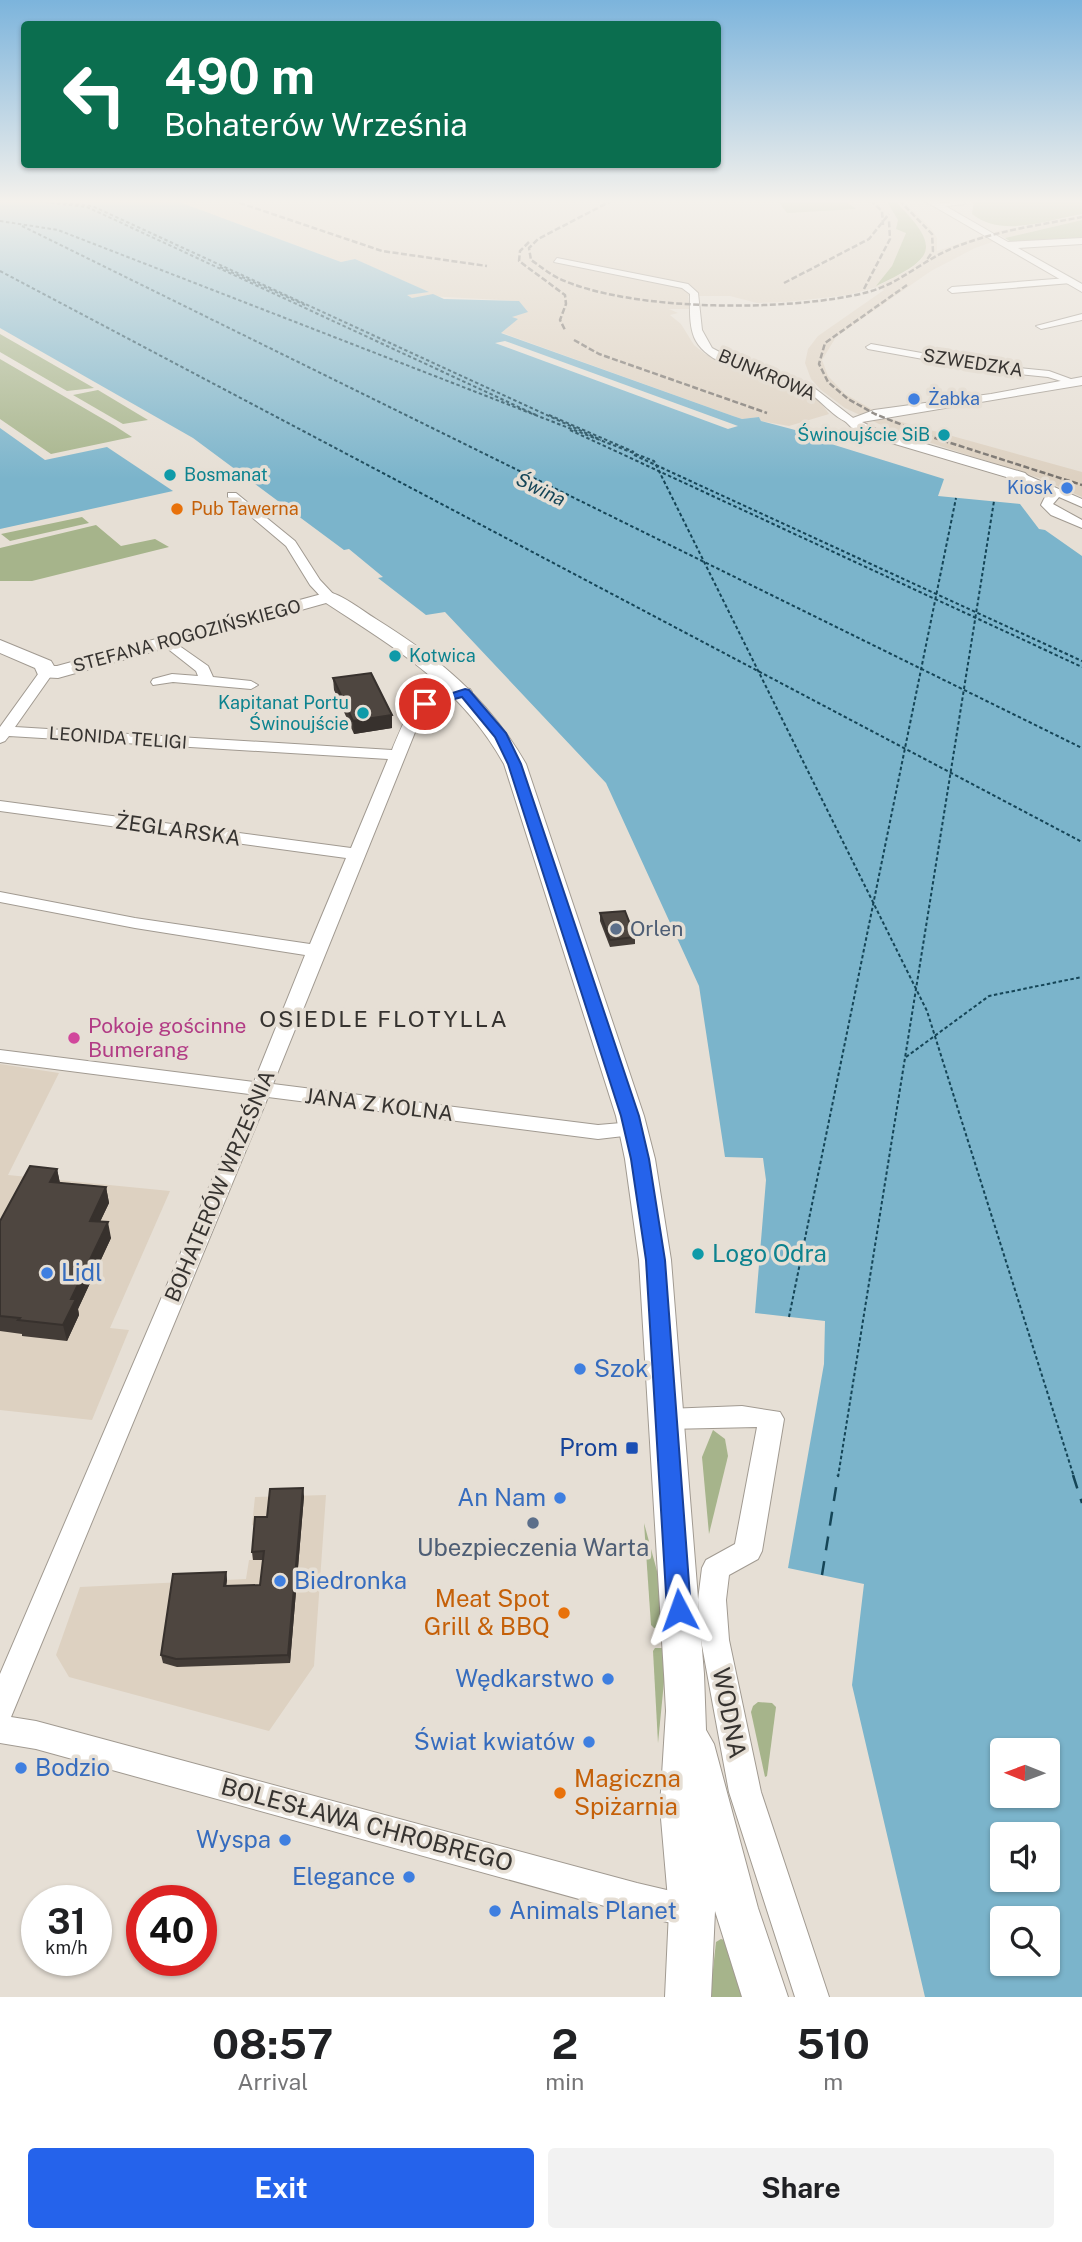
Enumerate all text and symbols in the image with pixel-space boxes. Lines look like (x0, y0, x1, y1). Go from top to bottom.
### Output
text: 490 m (164, 47, 315, 105)
icon: left (49, 49, 140, 140)
text: Bohaterów Września (164, 106, 468, 143)
street label: SZWEDZKA (922, 344, 1025, 381)
street label: BUNKROWA (716, 345, 819, 404)
place label: Żabka (928, 387, 980, 409)
marker: Żabka (906, 391, 922, 407)
place label: Świnoujście SiB (797, 423, 930, 445)
marker: Świnoujście SiB (936, 427, 952, 443)
place label: Bosmanat (184, 464, 268, 485)
marker: Bosmanat (162, 467, 178, 483)
water label: Świna (513, 468, 569, 510)
place label: Kiosk (1007, 477, 1053, 498)
marker: Kiosk (1059, 480, 1075, 496)
place label: Pub Tawerna (191, 498, 299, 519)
marker: Pub Tawerna (169, 501, 185, 517)
street label: STEFANA ROGOZIŃSKIEGO (70, 594, 303, 676)
place label: Kotwica (409, 645, 476, 666)
marker: Kotwica (387, 648, 403, 664)
pin (395, 674, 455, 734)
icon: arrive (406, 685, 444, 723)
place label: Kapitanat Portu Świnoujście (218, 692, 349, 734)
marker: Kapitanat Portu Świnoujście (355, 705, 371, 721)
street label: LEONIDA TELIGI (48, 722, 188, 753)
street label: ŻEGLARSKA (114, 808, 242, 851)
place label: Orlen (630, 916, 683, 941)
marker: Orlen (608, 921, 624, 937)
district label: OSIEDLE FLOTYLLA (259, 1005, 509, 1032)
place label: Pokoje gościnne Bumerang (88, 1013, 247, 1062)
marker: Pokoje gościnne Bumerang (66, 1030, 82, 1046)
street label: BOHATERÓW WRZEŚNIA (159, 1066, 280, 1305)
street label: JANA Z KOLNA (303, 1083, 455, 1126)
place label: Logo Odra (712, 1239, 827, 1267)
marker: Logo Odra (690, 1246, 706, 1262)
place label: Lidl (61, 1258, 103, 1286)
marker: Lidl (39, 1265, 55, 1281)
place label: Szok (594, 1354, 648, 1382)
marker: Szok (572, 1361, 588, 1377)
place label: Prom (559, 1433, 618, 1461)
marker: Prom (624, 1440, 640, 1456)
place label: An Nam (457, 1483, 546, 1511)
marker: An Nam (552, 1490, 568, 1506)
marker: Ubezpieczenia Warta (525, 1515, 541, 1531)
place label: Ubezpieczenia Warta (417, 1533, 649, 1561)
place label: Biedronka (294, 1566, 407, 1594)
marker: Biedronka (272, 1573, 288, 1589)
position arrow (642, 1573, 716, 1647)
place label: Meat Spot Grill & BBQ (424, 1584, 550, 1640)
marker: Meat Spot Grill & BBQ (556, 1605, 572, 1621)
place label: Wędkarstwo (455, 1664, 594, 1692)
street label: WODNA (707, 1665, 752, 1761)
marker: Wędkarstwo (600, 1671, 616, 1687)
place label: Świat kwiatów (414, 1727, 575, 1755)
marker: Świat kwiatów (581, 1734, 597, 1750)
north arrow (990, 1738, 1060, 1808)
map controls (990, 1738, 1060, 1976)
place label: Bodzio (35, 1753, 110, 1781)
marker: Bodzio (13, 1760, 29, 1776)
place label: Magiczna Spiżarnia (574, 1764, 681, 1820)
street label: BOLESŁAWA CHROBREGO (218, 1772, 516, 1877)
marker: Magiczna Spiżarnia (552, 1785, 568, 1801)
button: sound (990, 1822, 1060, 1892)
place label: Wyspa (196, 1825, 271, 1853)
marker: Wyspa (277, 1832, 293, 1848)
place label: Elegance (292, 1862, 395, 1890)
marker: Elegance (401, 1869, 417, 1885)
speed limit sign: 40 (126, 1885, 217, 1976)
place label: Animals Planet (509, 1896, 677, 1924)
text: 31 (47, 1901, 86, 1942)
marker: Animals Planet (487, 1903, 503, 1919)
button: search (990, 1906, 1060, 1976)
text: km/h (45, 1937, 88, 1958)
text: 08:57 (212, 2019, 333, 2068)
text: 2 (551, 2019, 578, 2068)
text: 510 (796, 2019, 870, 2068)
text: Arrival (237, 2068, 308, 2095)
text: min (545, 2068, 584, 2095)
text: m (823, 2068, 843, 2095)
button: Exit (28, 2148, 534, 2228)
button: Share (548, 2148, 1054, 2228)

